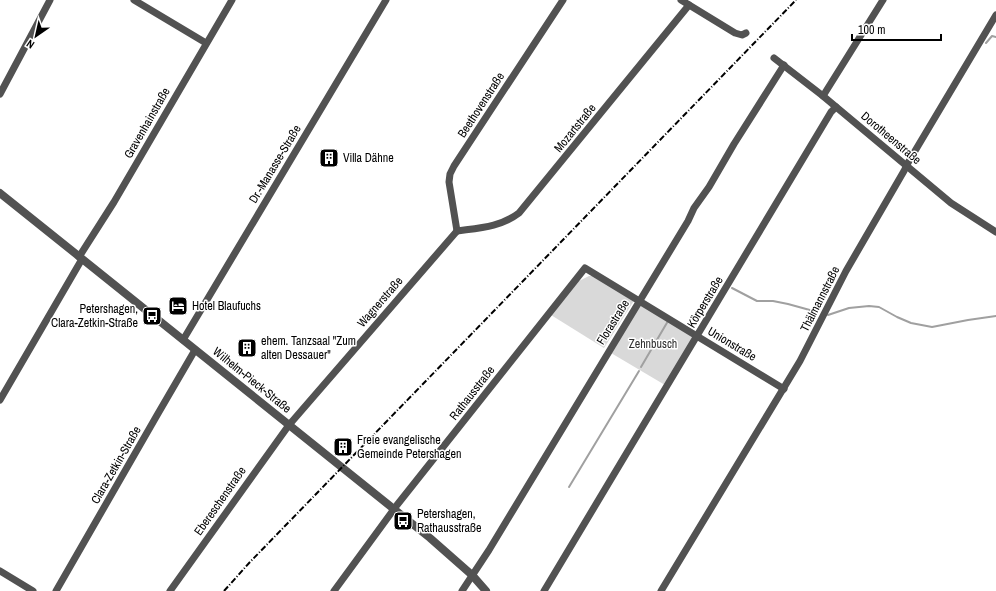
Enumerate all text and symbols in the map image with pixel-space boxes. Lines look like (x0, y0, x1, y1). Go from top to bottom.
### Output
north arrow (16, 16, 56, 56)
scale bar (852, 16, 941, 42)
text: 100 m (858, 22, 885, 38)
text: N (24, 37, 37, 52)
street label: Beethovenstraße (454, 69, 508, 141)
street label: Gravenhainstraße (120, 85, 174, 161)
street label: Mozartstraße (551, 100, 599, 156)
street label: Dorotheenstraße (858, 108, 924, 168)
street label: Dr.-Manasse-Straße (245, 122, 305, 206)
building icon: Villa Dähne (318, 147, 340, 169)
place label: Villa Dähne (343, 150, 394, 166)
street label: Thälmannstraße (797, 263, 843, 335)
street label: Wagnerstraße (354, 273, 406, 331)
street label: Körperstraße (683, 273, 727, 331)
hotel icon: Hotel Blaufuchs (167, 295, 189, 317)
street label: Florastraße (593, 296, 633, 348)
place label: Hotel Blaufuchs (192, 298, 261, 314)
place label: Petershagen, Clara-Zetkin-Straße (51, 301, 138, 331)
bus stop icon: Petershagen, Clara-Zetkin-Straße (141, 305, 163, 327)
street label: Unionstraße (705, 323, 759, 365)
place label: ehem. Tanzsaal "Zum alten Dessauer" (261, 333, 356, 363)
park label: Zehnbusch (629, 336, 677, 352)
building icon: ehem. Tanzsaal "Zum alten Dessauer" (236, 337, 258, 359)
street label: Wilhelm-Pieck-Straße (210, 344, 294, 416)
street label: Rathausstraße (446, 363, 498, 423)
street label: Clara-Zetkin-Straße (87, 423, 145, 507)
place label: Freie evangelische Gemeinde Petershagen (357, 432, 462, 462)
building icon: Freie evangelische Gemeinde Petershagen (332, 436, 354, 458)
street label: Ebereschenstraße (190, 463, 250, 539)
place label: Petershagen, Rathausstraße (417, 506, 482, 536)
bus stop icon: Petershagen, Rathausstraße (392, 510, 414, 532)

